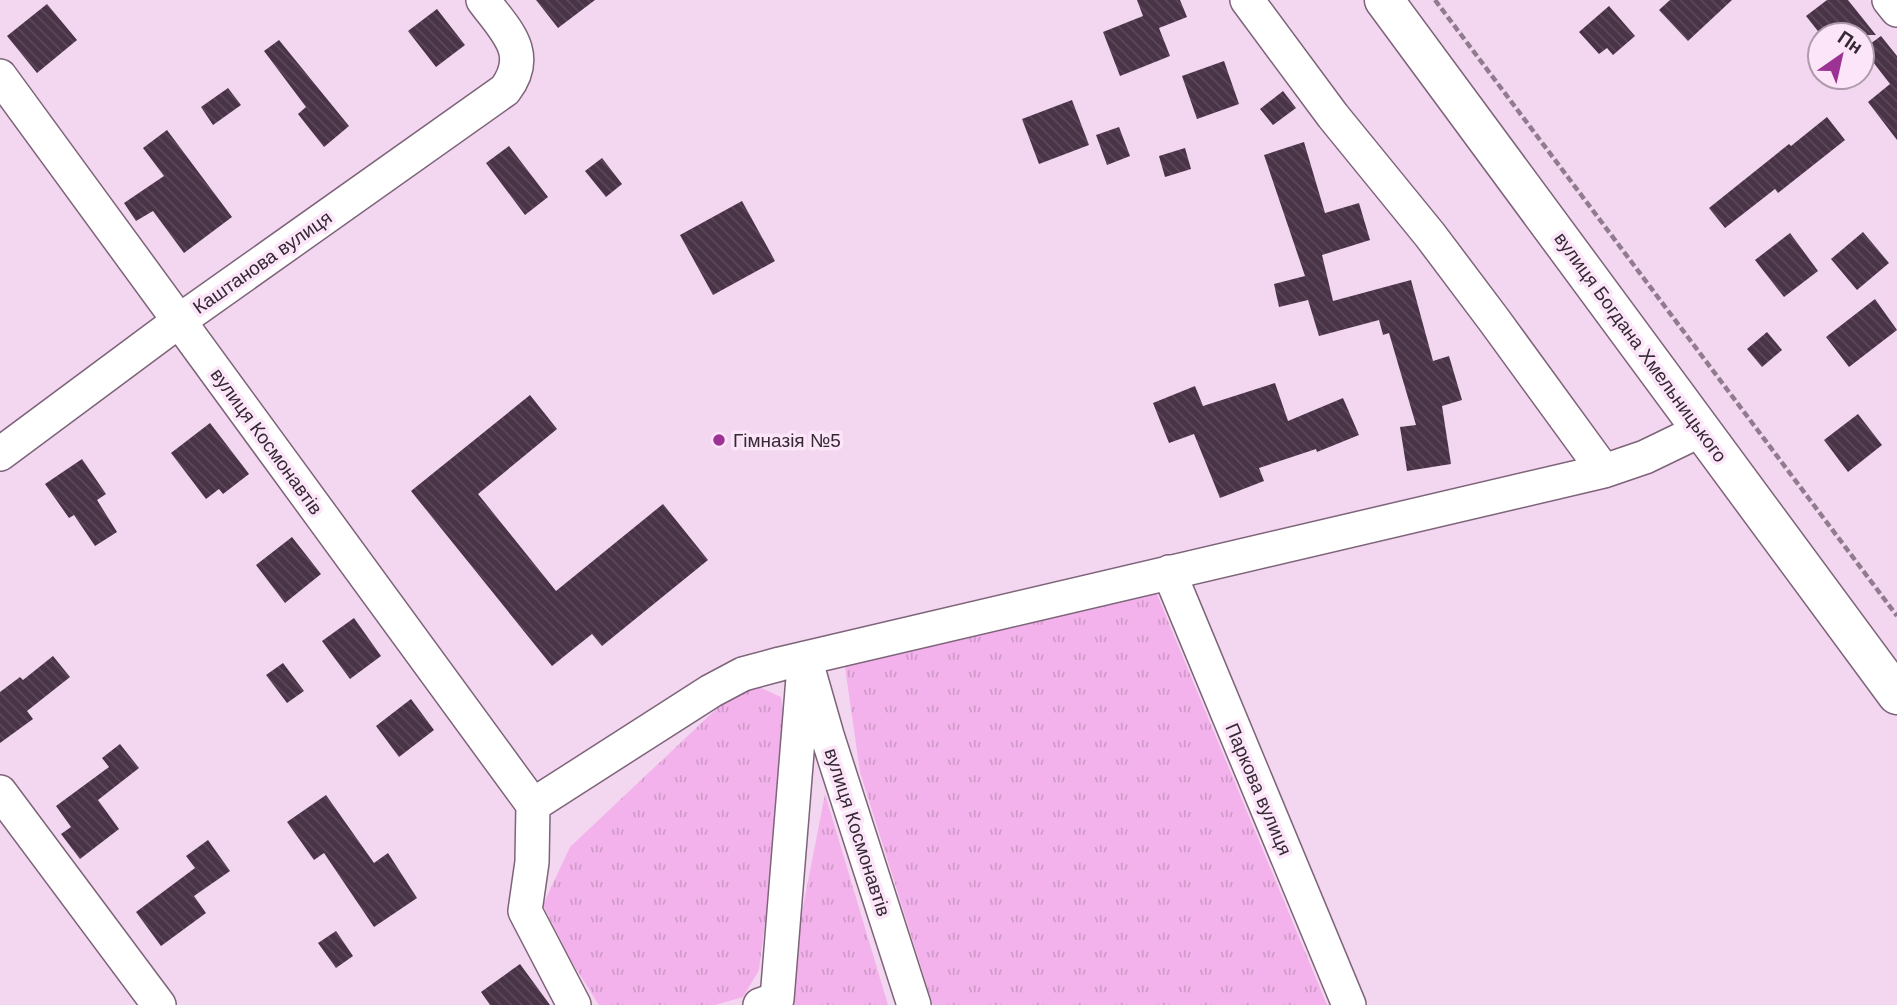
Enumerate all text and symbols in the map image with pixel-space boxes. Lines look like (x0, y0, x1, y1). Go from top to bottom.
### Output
north arrow (1806, 21, 1876, 91)
text: Пн (1834, 27, 1867, 58)
street label: Каштанова вулиця (189, 207, 336, 318)
street label: вулиця Богдана Хмельницького (1550, 228, 1731, 466)
street label: вулиця Космонавтів (207, 364, 327, 518)
place label: Гімназія №5 (733, 430, 841, 451)
marker: Гімназія №5 (711, 432, 727, 448)
street label: Паркова вулиця (1221, 720, 1296, 858)
street label: вулиця Космонавтів (820, 745, 895, 919)

